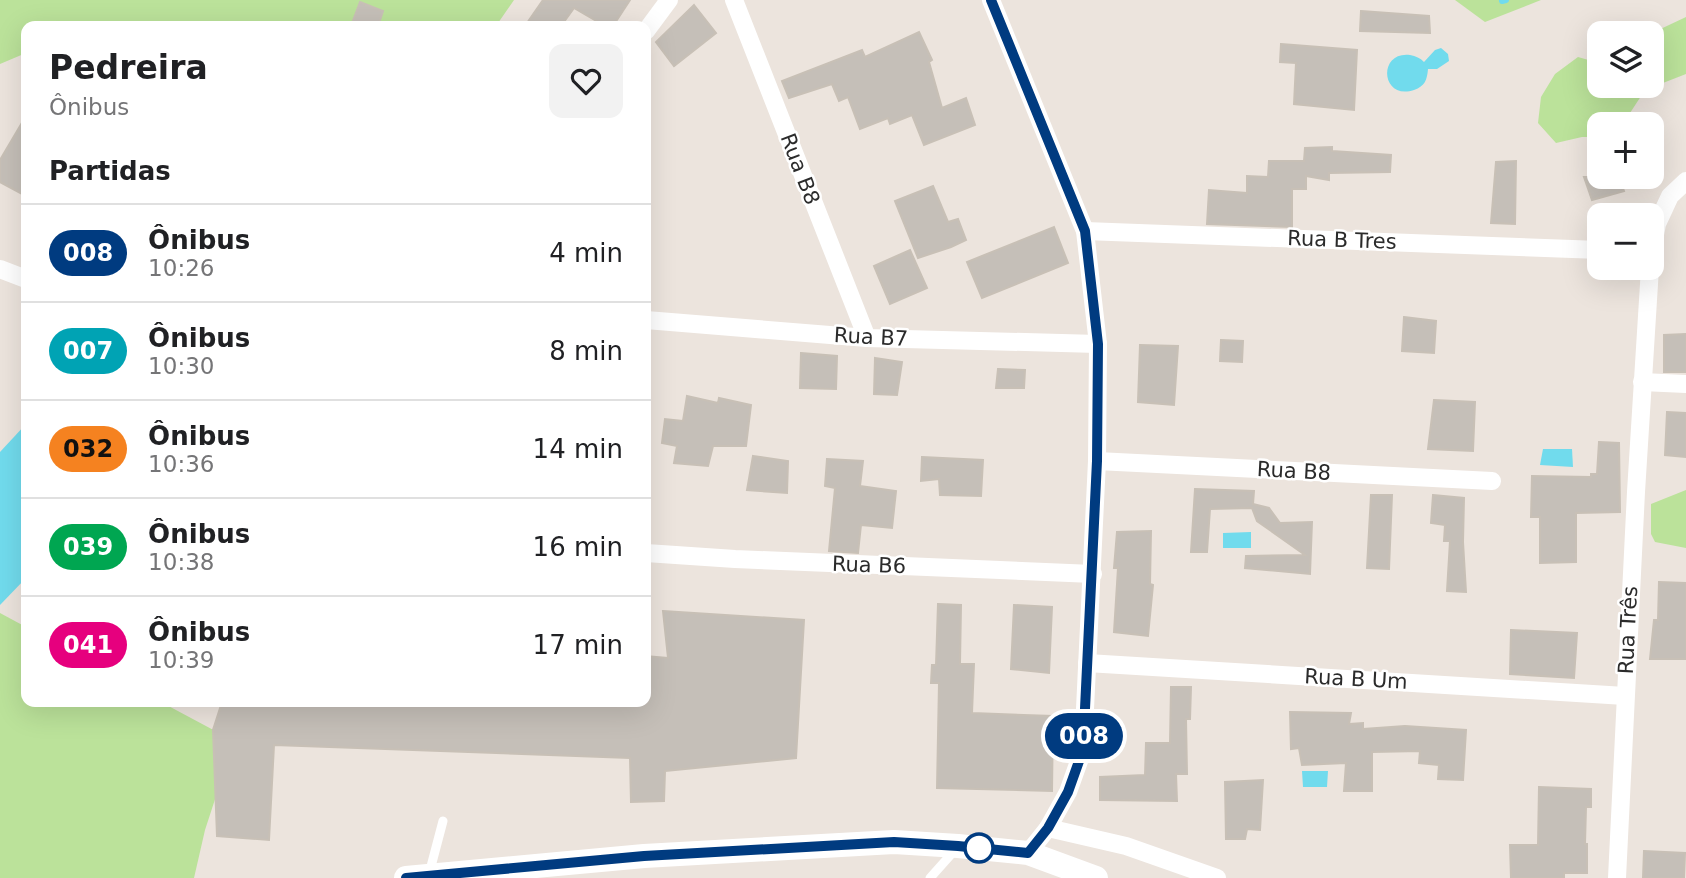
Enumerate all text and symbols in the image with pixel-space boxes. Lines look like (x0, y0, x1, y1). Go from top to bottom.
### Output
map controls (1587, 21, 1664, 280)
button: layers (1587, 21, 1664, 98)
button: heart (549, 44, 623, 118)
text: Pedreira (49, 48, 208, 87)
text: Ônibus (49, 94, 129, 120)
button: + (1587, 112, 1664, 189)
street label: Rua B8 (775, 130, 825, 208)
text: Partidas (49, 156, 171, 186)
button: − (1587, 203, 1664, 280)
text: Ônibus (148, 225, 250, 255)
street label: Rua B Tres (1287, 226, 1397, 254)
text: 4 min (549, 238, 623, 268)
text: 008 (63, 239, 113, 267)
text: 10:26 (148, 255, 214, 281)
text: Ônibus (148, 323, 250, 353)
street label: Rua B7 (833, 323, 909, 351)
text: 8 min (549, 336, 623, 366)
text: 007 (63, 337, 113, 365)
text: 10:30 (148, 353, 214, 379)
text: Ônibus (148, 421, 250, 451)
text: 14 min (533, 434, 623, 464)
text: 032 (63, 435, 113, 463)
text: 10:36 (148, 451, 214, 477)
street label: Rua B8 (1256, 457, 1332, 485)
text: Ônibus (148, 519, 250, 549)
text: 16 min (533, 532, 623, 562)
text: 039 (63, 533, 113, 561)
text: 10:38 (148, 549, 214, 575)
street label: Rua B6 (831, 552, 907, 578)
street label: Rua Três (1614, 585, 1642, 675)
text: Ônibus (148, 617, 250, 647)
text: 17 min (533, 630, 623, 660)
text: 041 (63, 631, 113, 659)
text: 10:39 (148, 647, 214, 673)
street label: Rua B Um (1304, 664, 1408, 694)
line badge: 008 (1044, 713, 1124, 759)
text: 008 (1059, 722, 1109, 750)
unlabelled marker (964, 833, 994, 863)

